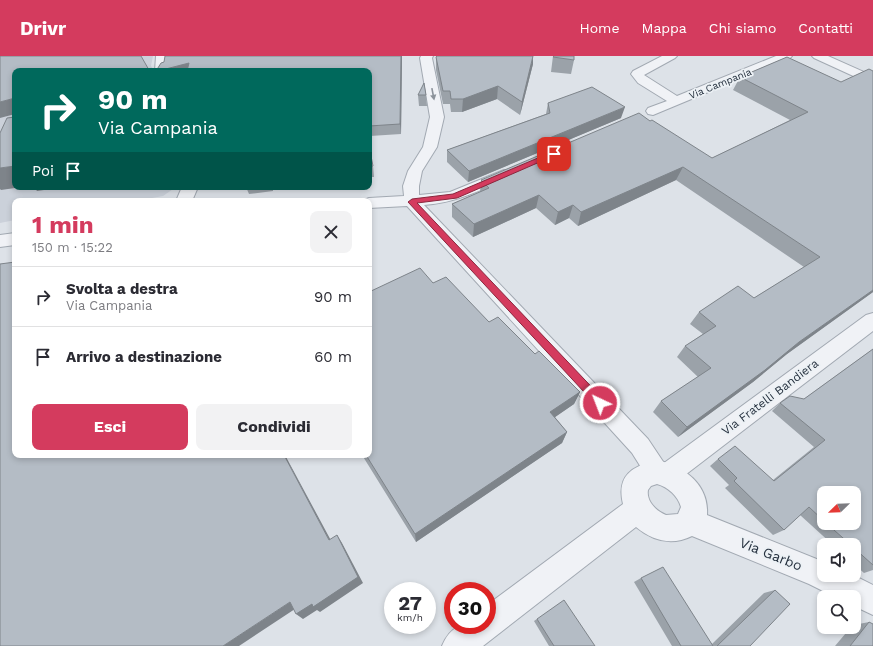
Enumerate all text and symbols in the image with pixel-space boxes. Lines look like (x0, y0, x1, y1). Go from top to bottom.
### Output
text: Drivr (20, 17, 66, 40)
text: Home (580, 20, 620, 36)
text: Mappa (642, 20, 687, 36)
text: Chi siamo (709, 20, 776, 36)
text: Contatti (798, 20, 853, 36)
street label: Via Campania (687, 66, 753, 101)
text: 90 m (98, 83, 168, 116)
icon: right (32, 84, 84, 136)
one-way arrow (430, 88, 436, 100)
text: Via Campania (98, 117, 218, 138)
pin (537, 137, 571, 171)
icon: arrive (543, 143, 565, 165)
icon: arrive (62, 160, 84, 182)
text: Poi (32, 162, 54, 180)
text: 1 min (32, 211, 94, 239)
button: close (310, 211, 352, 253)
text: 150 m · 15:22 (32, 240, 113, 255)
text: Svolta a destra (66, 280, 178, 298)
icon: right (32, 286, 54, 308)
text: 90 m (314, 288, 352, 306)
text: Via Campania (66, 298, 152, 313)
icon: arrive (32, 346, 54, 368)
text: Arrivo a destinazione (66, 348, 222, 366)
text: 60 m (314, 348, 352, 366)
street label: Via Fratelli Bandiera (719, 356, 821, 438)
position arrow (579, 382, 621, 424)
button: Esci (32, 404, 188, 450)
button: Condividi (196, 404, 352, 450)
north arrow (817, 486, 861, 530)
map controls (817, 486, 861, 634)
street label: Via Garbo (737, 534, 805, 574)
button: sound (817, 538, 861, 582)
speed limit sign: 30 (444, 582, 496, 634)
button: search (817, 590, 861, 634)
text: 27 (398, 591, 422, 615)
text: km/h (397, 612, 423, 623)

